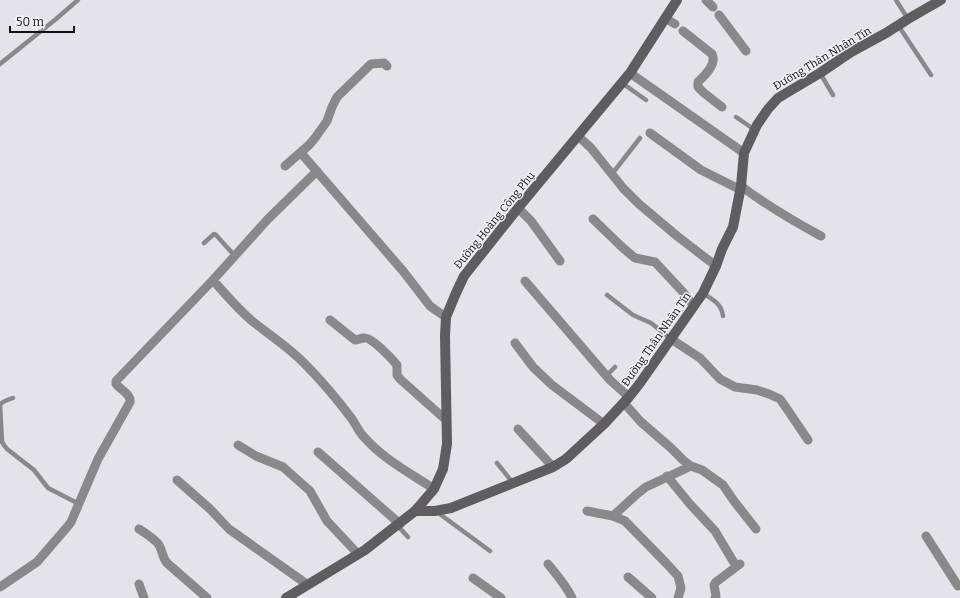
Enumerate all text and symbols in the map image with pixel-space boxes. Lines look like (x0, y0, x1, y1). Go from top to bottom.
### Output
scale bar (10, 8, 74, 34)
text: 50 m (16, 15, 45, 29)
street label: Đường Thân Nhân Tín (771, 24, 874, 93)
street label: Đường Hoàng Công Phụ (451, 169, 538, 271)
street label: Đường Thân Nhân Tín (619, 290, 694, 389)

